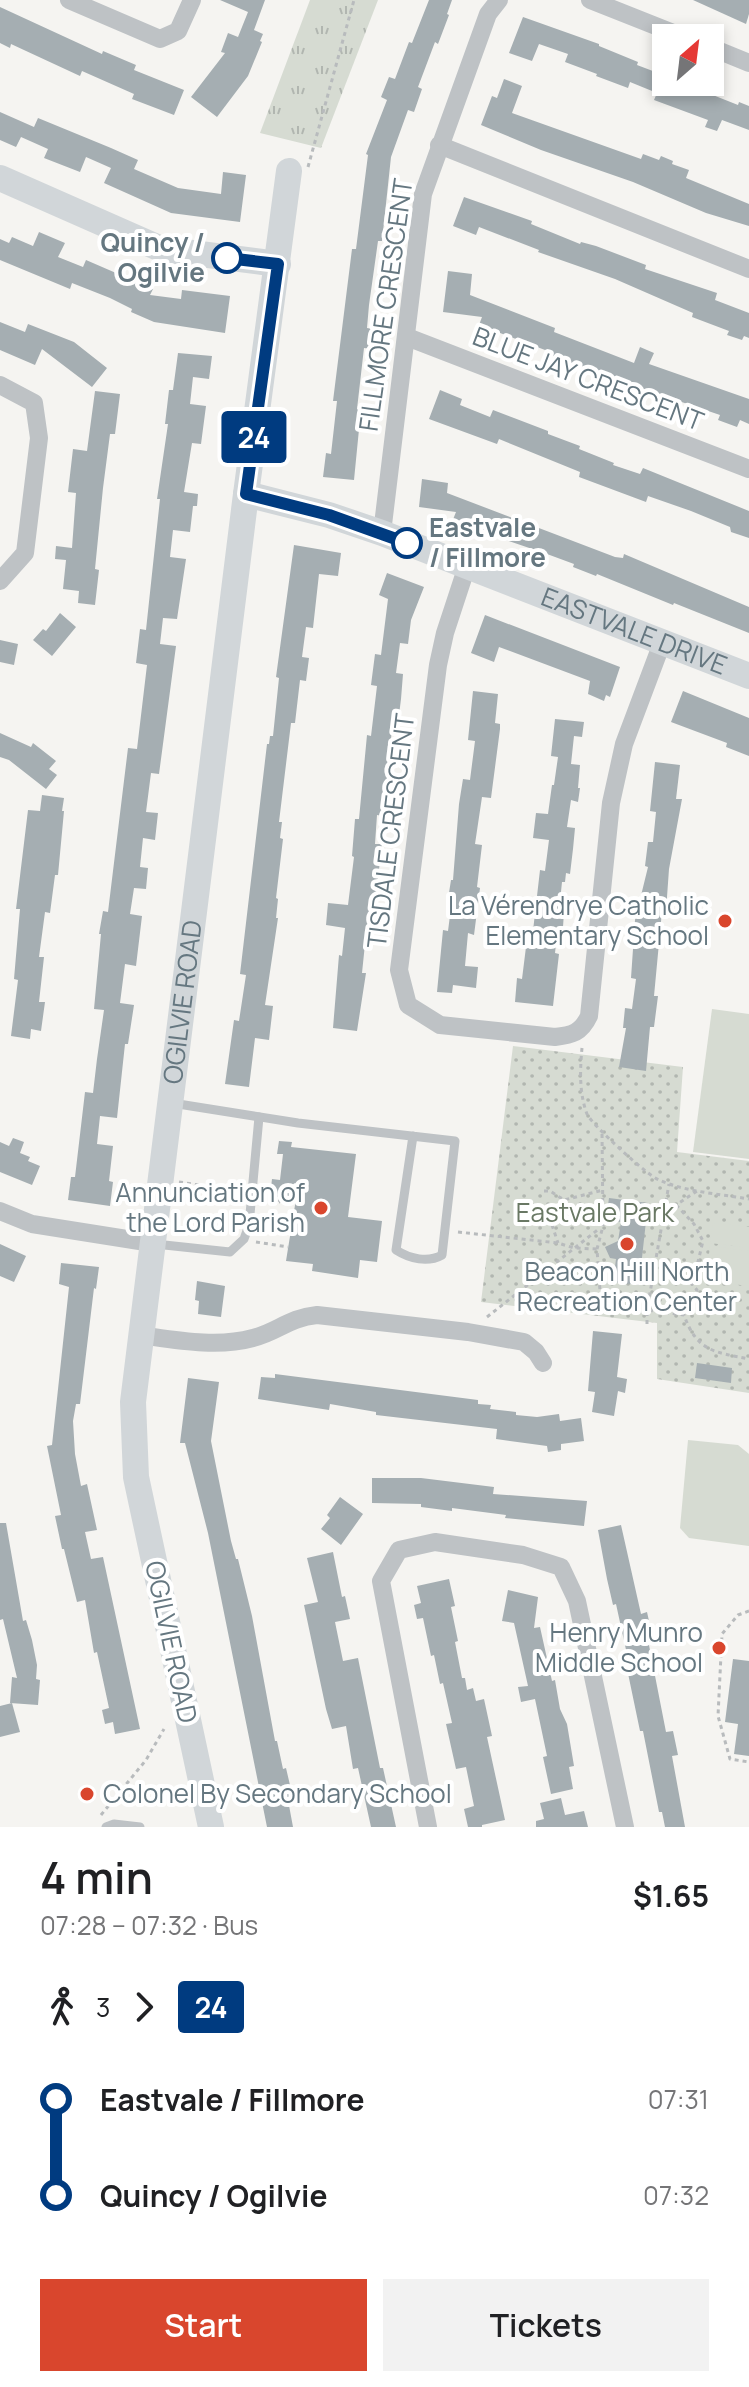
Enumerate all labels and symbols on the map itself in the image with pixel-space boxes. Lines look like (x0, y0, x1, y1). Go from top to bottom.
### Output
north arrow (652, 24, 724, 96)
street label: FILLMORE CRESCENT (349, 176, 421, 433)
place label: Quincy / Ogilvie (100, 224, 205, 290)
marker: Quincy / Ogilvie (212, 243, 242, 273)
street label: BLUE JAY CRESCENT (468, 317, 709, 439)
line badge: 24 (218, 411, 290, 463)
place label: Eastvale / Fillmore (429, 509, 546, 575)
marker: Eastvale / Fillmore (392, 528, 422, 558)
street label: EASTVALE DRIVE (536, 578, 732, 683)
street label: TISDALE CRESCENT (358, 711, 422, 950)
place label: La Vérendrye Catholic Elementary School (448, 887, 709, 953)
marker: La Vérendrye Catholic Elementary School (716, 912, 734, 930)
street label: OGILVIE ROAD (154, 918, 210, 1086)
place label: Annunciation of the Lord Parish (115, 1174, 305, 1240)
park label: Eastvale Park (516, 1194, 675, 1230)
marker: Annunciation of the Lord Parish (312, 1199, 330, 1217)
marker: Beacon Hill North Recreation Center (618, 1235, 636, 1253)
place label: Beacon Hill North Recreation Center (517, 1253, 737, 1319)
street label: OGILVIE ROAD (137, 1557, 207, 1726)
place label: Henry Munro Middle School (535, 1614, 703, 1680)
marker: Henry Munro Middle School (710, 1639, 728, 1657)
place label: Colonel By Secondary School (103, 1775, 452, 1811)
marker: Colonel By Secondary School (78, 1785, 96, 1803)

